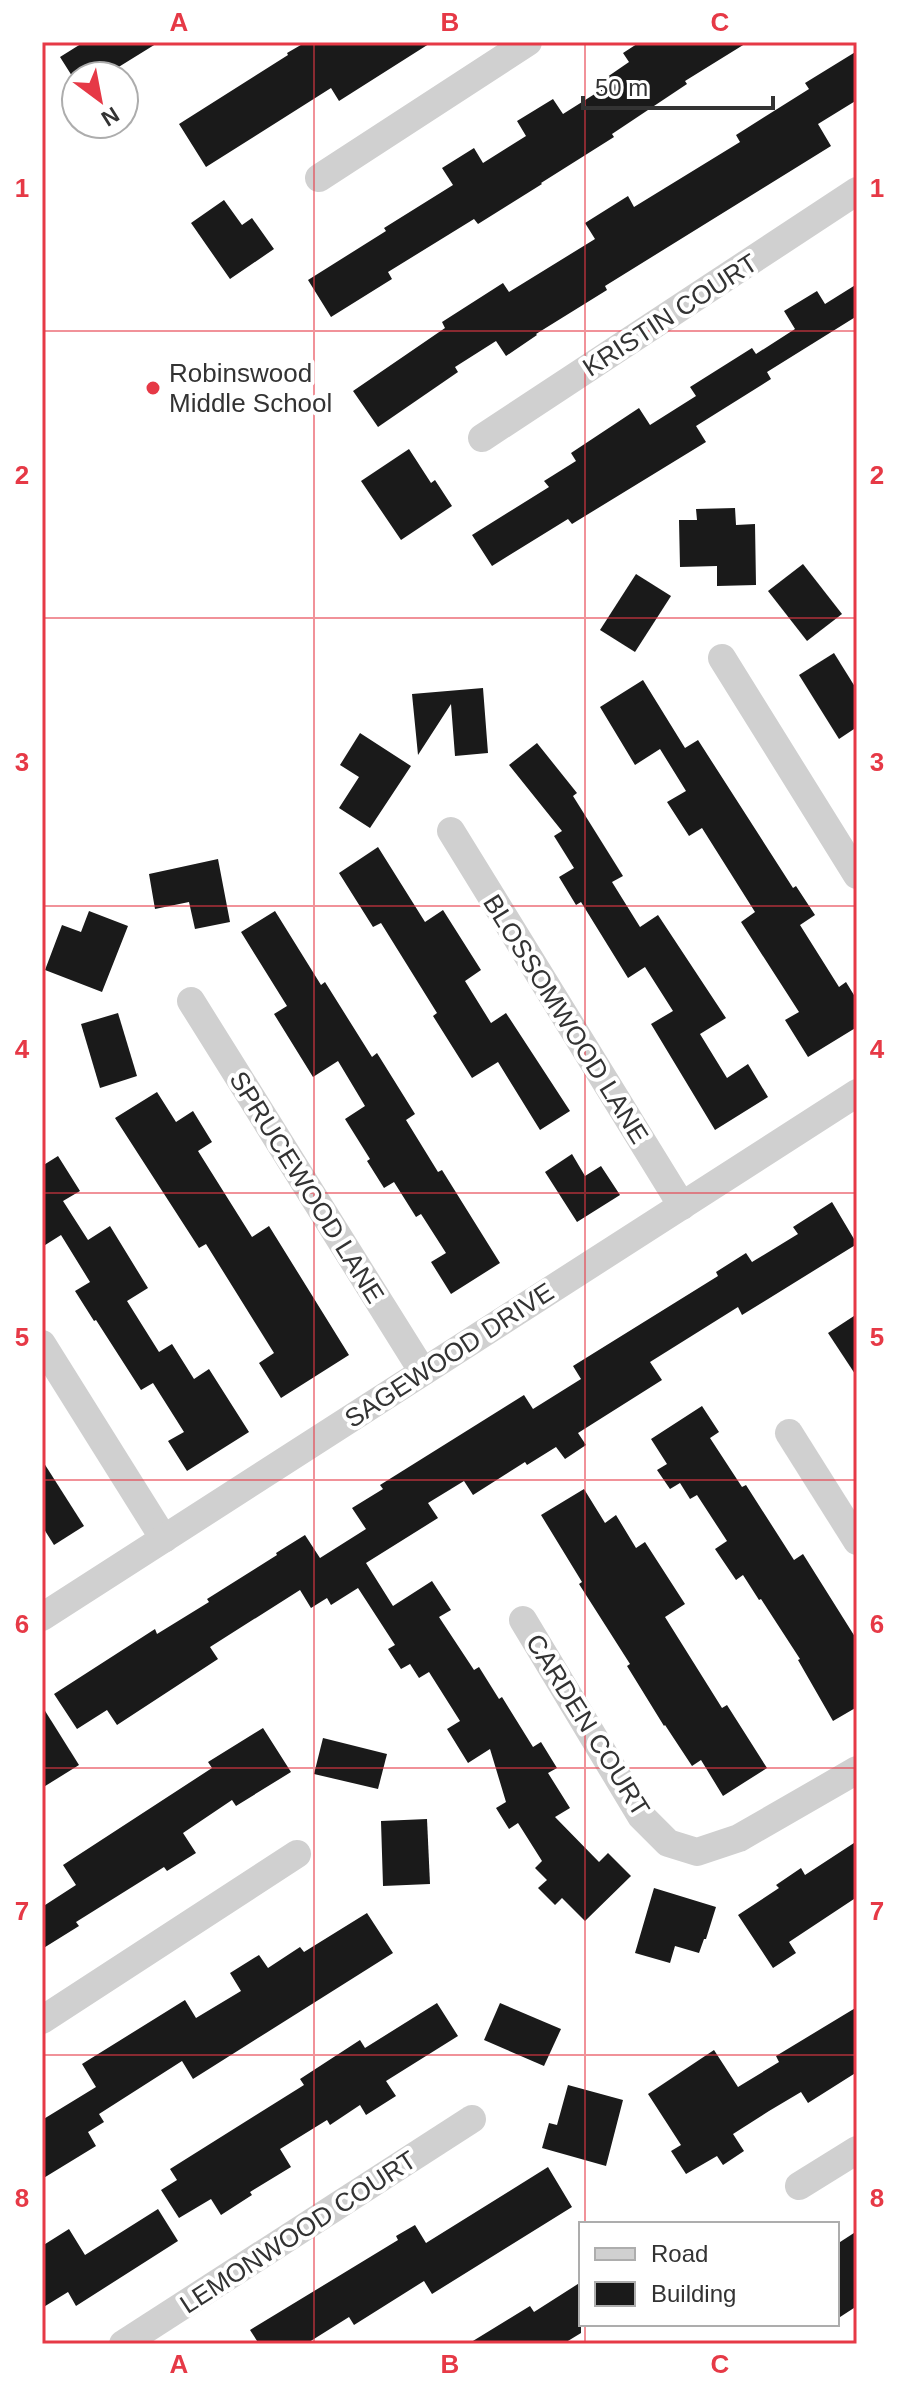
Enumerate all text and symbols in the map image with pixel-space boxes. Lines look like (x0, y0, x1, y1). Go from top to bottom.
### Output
text: A (170, 7, 189, 37)
text: B (441, 7, 459, 37)
text: C (711, 7, 730, 37)
north arrow (60, 60, 140, 140)
scale bar (583, 60, 773, 110)
text: 50 m (595, 74, 648, 101)
text: N (97, 102, 124, 131)
text: 1 (15, 173, 29, 203)
text: 1 (870, 173, 884, 203)
street label: KRISTIN COURT (577, 247, 763, 383)
place label: Robinswood Middle School (169, 358, 332, 418)
marker: Robinswood Middle School (144, 379, 162, 397)
text: 2 (15, 460, 29, 490)
text: 2 (870, 460, 884, 490)
text: 3 (15, 747, 29, 777)
text: 3 (870, 747, 884, 777)
street label: BLOSSOMWOOD LANE (477, 889, 655, 1149)
text: 4 (15, 1034, 30, 1064)
text: 4 (870, 1034, 885, 1064)
street label: SPRUCEWOOD LANE (223, 1066, 391, 1308)
street label: SAGEWOOD DRIVE (339, 1276, 559, 1434)
text: 5 (15, 1322, 29, 1352)
text: 5 (870, 1322, 884, 1352)
text: 6 (15, 1609, 29, 1639)
text: 6 (870, 1609, 884, 1639)
street label: CARDEN COURT (520, 1628, 656, 1822)
text: 7 (15, 1896, 29, 1926)
text: 7 (870, 1896, 884, 1926)
street label: LEMONWOOD COURT (174, 2144, 422, 2320)
text: 8 (15, 2183, 29, 2213)
text: 8 (870, 2183, 884, 2213)
legend (579, 2222, 839, 2326)
text: Road (651, 2240, 708, 2267)
text: Building (651, 2280, 736, 2307)
text: A (170, 2349, 189, 2379)
text: B (441, 2349, 459, 2379)
text: C (711, 2349, 730, 2379)

